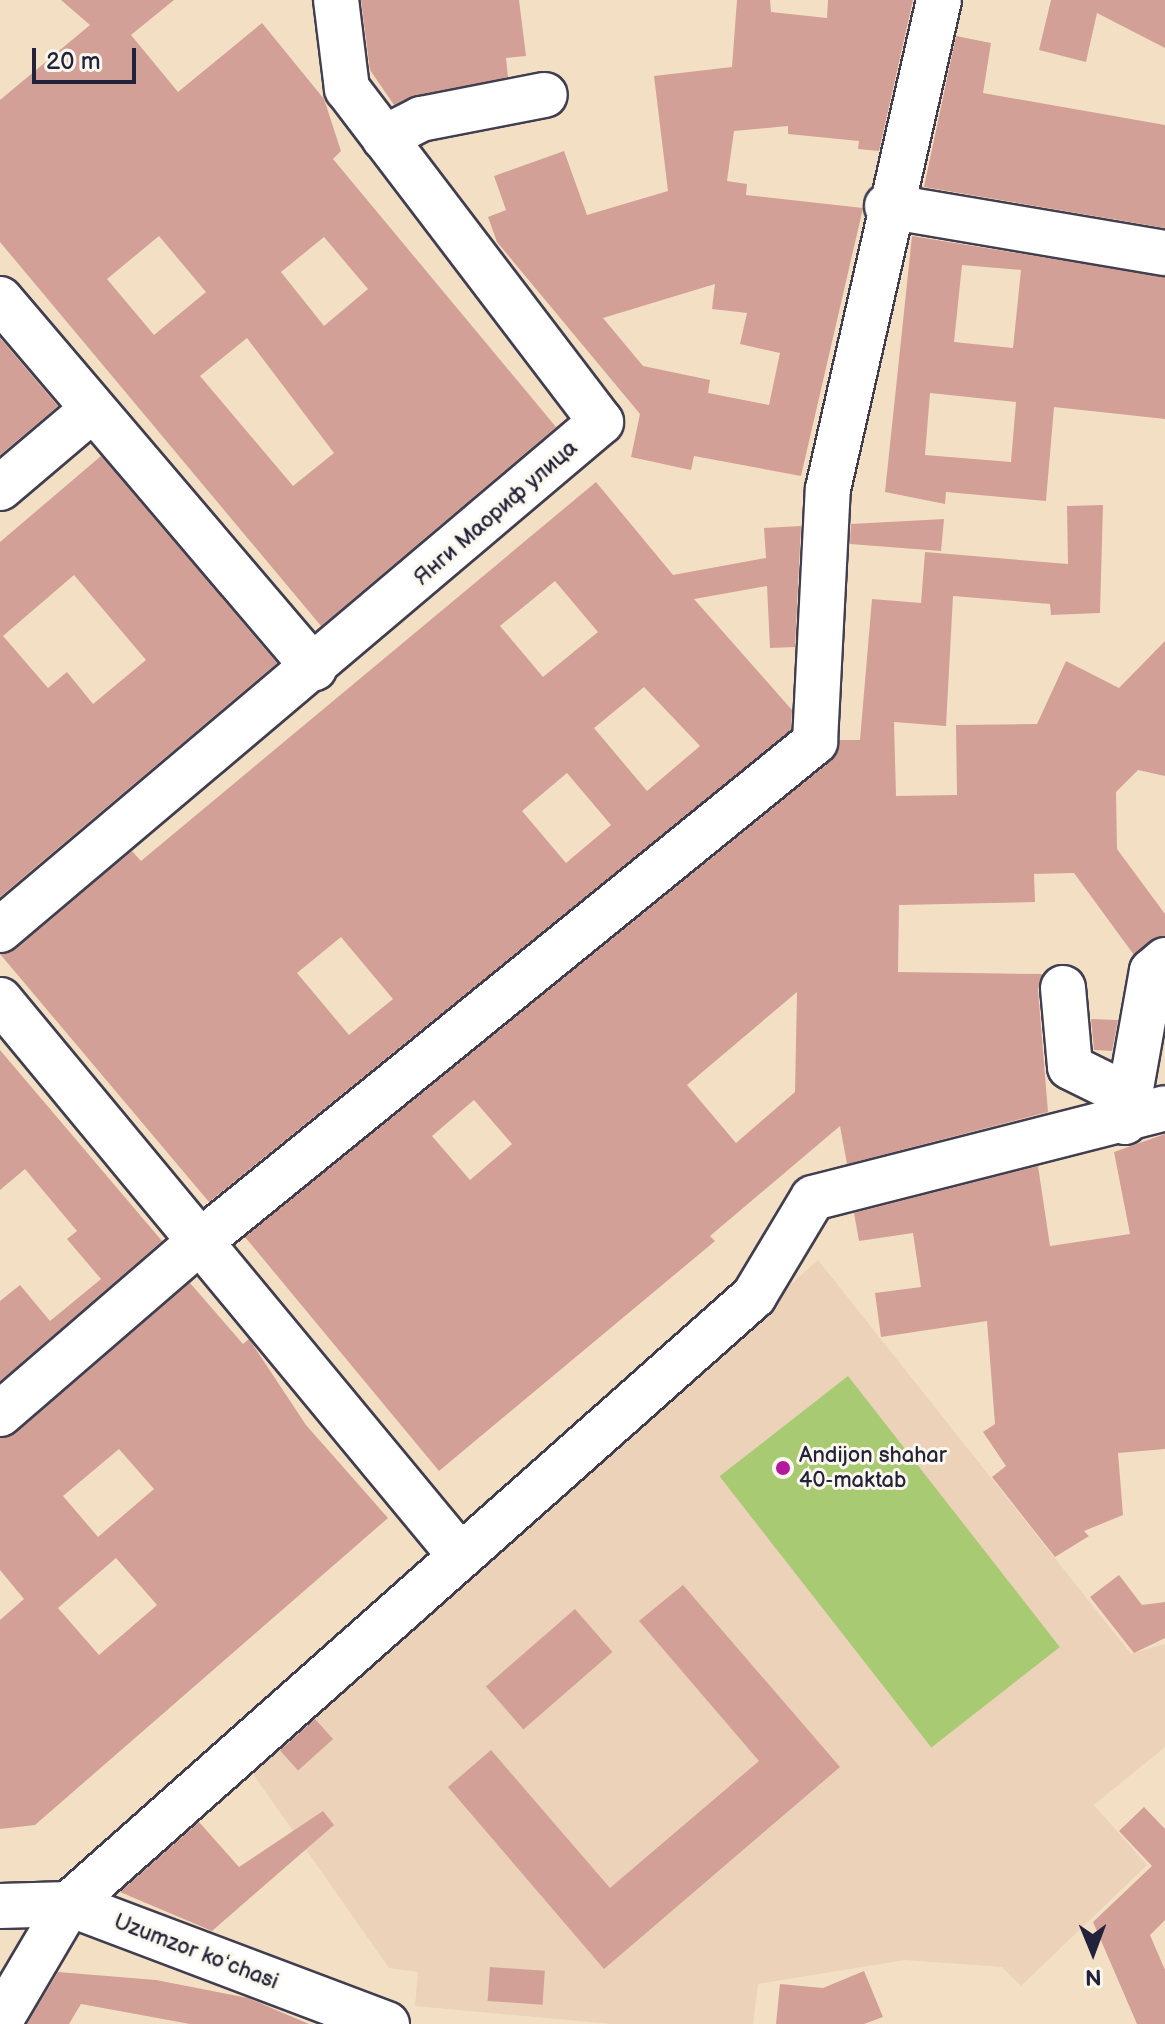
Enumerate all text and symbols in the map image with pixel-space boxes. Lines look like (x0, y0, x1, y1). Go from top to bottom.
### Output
scale bar (36, 32, 140, 82)
text: 20 m (46, 47, 101, 76)
street label: Янги Маориф улица (409, 435, 583, 591)
place label: Andijon shahar 40-maktab (799, 1442, 947, 1494)
marker: Andijon shahar 40-maktab (774, 1459, 792, 1477)
street label: Uzumzor koʻchasi (110, 1909, 282, 1995)
north arrow (1053, 1912, 1133, 1992)
text: N (1085, 1963, 1102, 1990)

